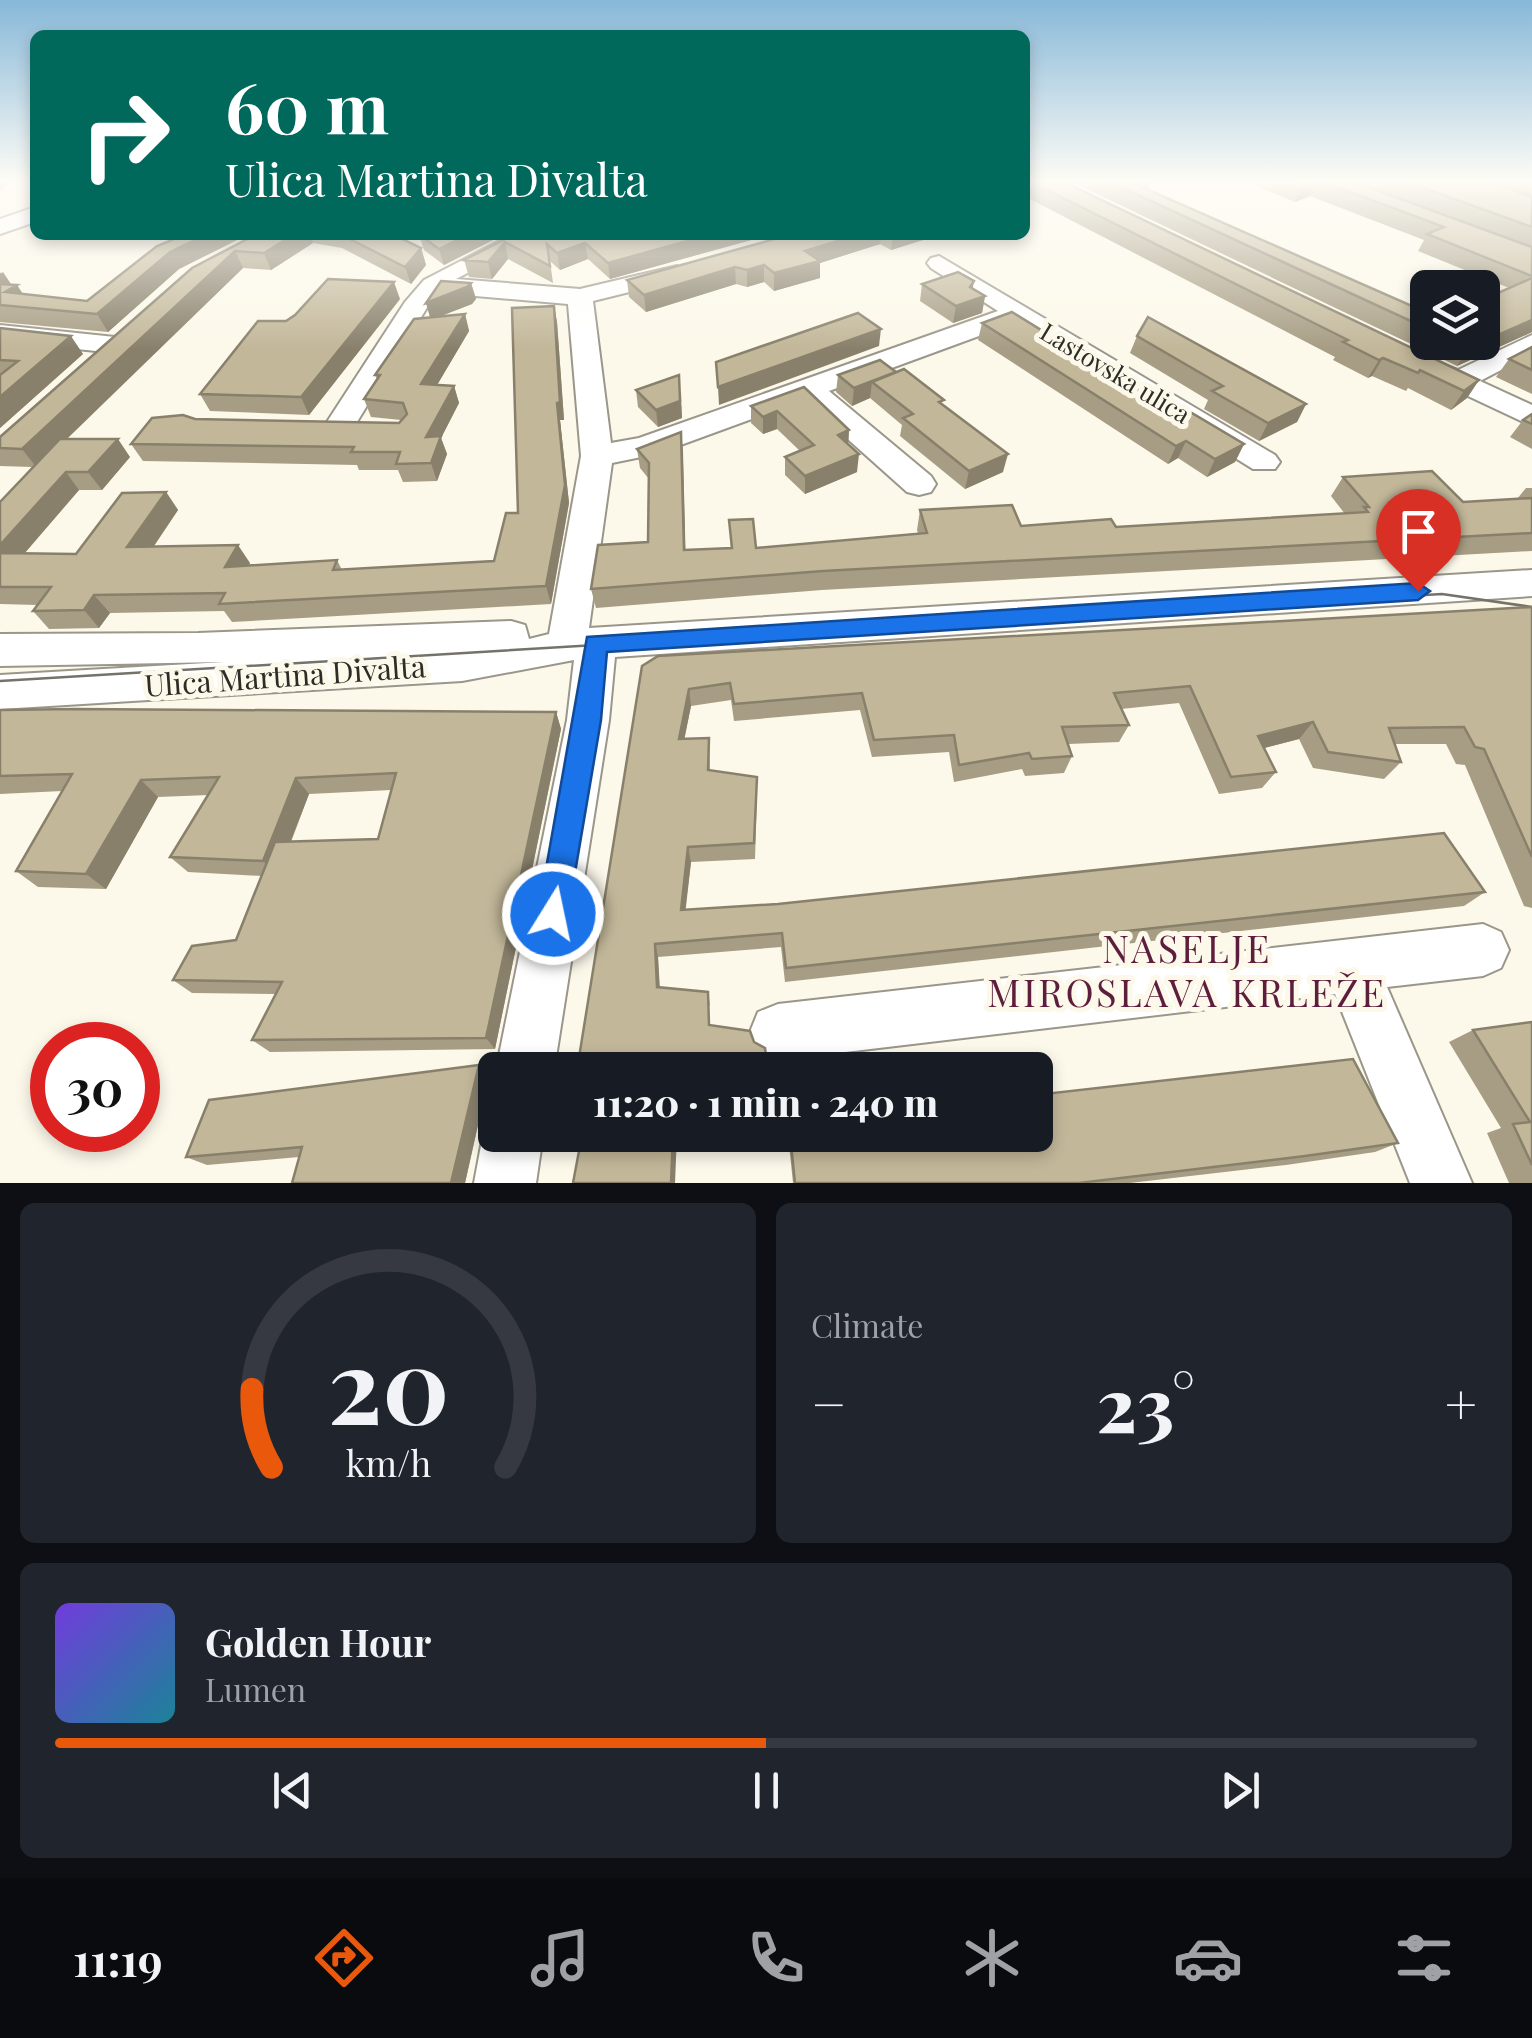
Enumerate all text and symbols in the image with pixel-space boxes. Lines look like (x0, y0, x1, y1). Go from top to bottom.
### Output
text: 60 m (225, 58, 389, 152)
icon: right (60, 70, 190, 200)
text: Ulica Martina Divalta (225, 148, 648, 208)
map controls (1410, 270, 1500, 360)
button: layers (1410, 270, 1500, 360)
street label: Lastovska ulica (1035, 314, 1198, 430)
pin (1376, 489, 1461, 592)
icon: arrive (1391, 504, 1446, 559)
street label: Ulica Martina Divalta (143, 645, 427, 705)
position arrow (501, 862, 605, 966)
district label: NASELJE MIROSLAVA KRLEŽE (987, 922, 1387, 1017)
speed limit sign: 30 (30, 1022, 160, 1152)
text: 11:20 · 1 min · 240 m (593, 1076, 938, 1127)
text: Climate (811, 1303, 923, 1346)
text: 20 (327, 1312, 449, 1451)
text: 23° (1096, 1352, 1195, 1452)
text: − (811, 1365, 847, 1439)
text: + (1445, 1365, 1477, 1439)
text: km/h (345, 1438, 431, 1486)
text: Golden Hour (205, 1616, 431, 1667)
text: Lumen (205, 1667, 306, 1710)
icon: previous (265, 1763, 320, 1818)
icon: pause (739, 1763, 794, 1818)
icon: next (1213, 1763, 1268, 1818)
icon: directions (309, 1923, 379, 1993)
icon: music (525, 1923, 595, 1993)
icon: phone (741, 1923, 811, 1993)
icon: climate (957, 1923, 1027, 1993)
icon: car (1173, 1923, 1243, 1993)
icon: filters (1389, 1923, 1459, 1993)
text: 11:19 (73, 1928, 163, 1988)

